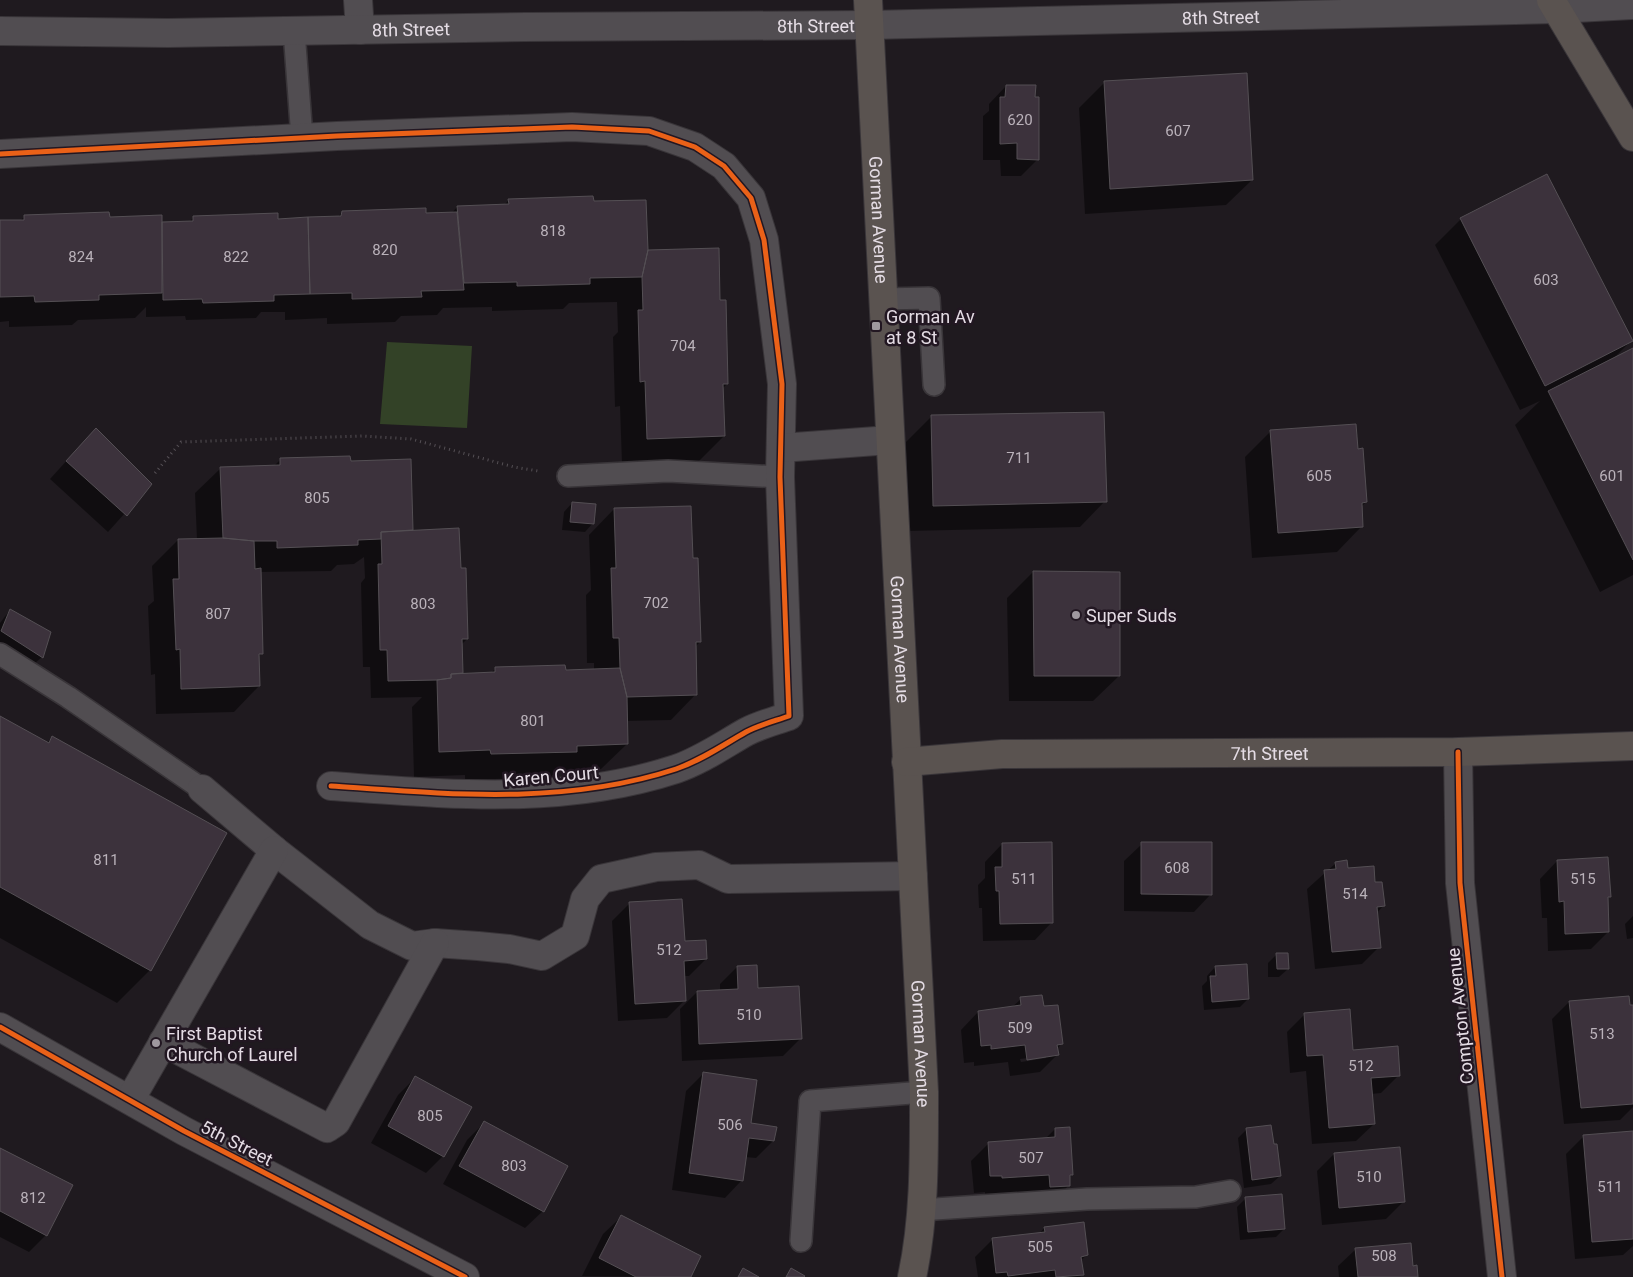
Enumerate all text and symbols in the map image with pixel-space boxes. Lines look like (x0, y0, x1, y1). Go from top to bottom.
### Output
street label: 8th Street (1182, 5, 1260, 28)
street label: 8th Street (777, 15, 855, 36)
street label: 8th Street (372, 18, 450, 40)
house number: 620 (1007, 111, 1033, 129)
house number: 607 (1165, 122, 1191, 140)
street label: Gorman Avenue (866, 155, 893, 284)
house number: 818 (540, 222, 566, 240)
house number: 820 (372, 241, 398, 259)
house number: 824 (68, 248, 94, 266)
house number: 822 (223, 248, 249, 266)
house number: 603 (1533, 271, 1559, 289)
place label: Gorman Av at 8 St (886, 306, 975, 348)
marker: Gorman Av at 8 St (870, 320, 882, 332)
house number: 704 (670, 337, 696, 355)
house number: 711 (1006, 449, 1032, 467)
house number: 605 (1306, 467, 1332, 485)
house number: 601 (1599, 467, 1625, 485)
house number: 805 (304, 489, 330, 507)
street label: Gorman Avenue (887, 575, 915, 703)
house number: 702 (643, 594, 669, 612)
house number: 803 (410, 595, 436, 613)
house number: 807 (205, 605, 231, 623)
place label: Super Suds (1086, 605, 1177, 626)
marker: Super Suds (1070, 609, 1082, 621)
house number: 801 (520, 712, 546, 730)
street label: 7th Street (1231, 742, 1309, 763)
street label: Karen Court (503, 761, 599, 791)
house number: 811 (93, 851, 119, 869)
house number: 608 (1164, 859, 1190, 877)
house number: 511 (1011, 870, 1037, 888)
house number: 515 (1570, 870, 1596, 888)
house number: 514 (1342, 885, 1368, 903)
house number: 512 (656, 941, 682, 959)
street label: Compton Avenue (1442, 947, 1478, 1085)
street label: Gorman Avenue (908, 979, 935, 1107)
house number: 510 (736, 1006, 762, 1024)
house number: 509 (1007, 1019, 1033, 1037)
place label: First Baptist Church of Laurel (166, 1023, 298, 1065)
house number: 513 (1589, 1025, 1615, 1043)
marker: First Baptist Church of Laurel (150, 1037, 162, 1049)
house number: 512 (1348, 1057, 1374, 1075)
house number: 805 (417, 1107, 443, 1125)
street label: 5th Street (198, 1116, 277, 1170)
house number: 506 (717, 1116, 743, 1134)
house number: 507 (1018, 1149, 1044, 1167)
house number: 803 (501, 1157, 527, 1175)
house number: 510 (1356, 1168, 1382, 1186)
house number: 511 (1597, 1178, 1623, 1196)
house number: 812 (20, 1189, 46, 1207)
house number: 505 (1027, 1238, 1053, 1256)
house number: 508 (1371, 1247, 1397, 1265)

